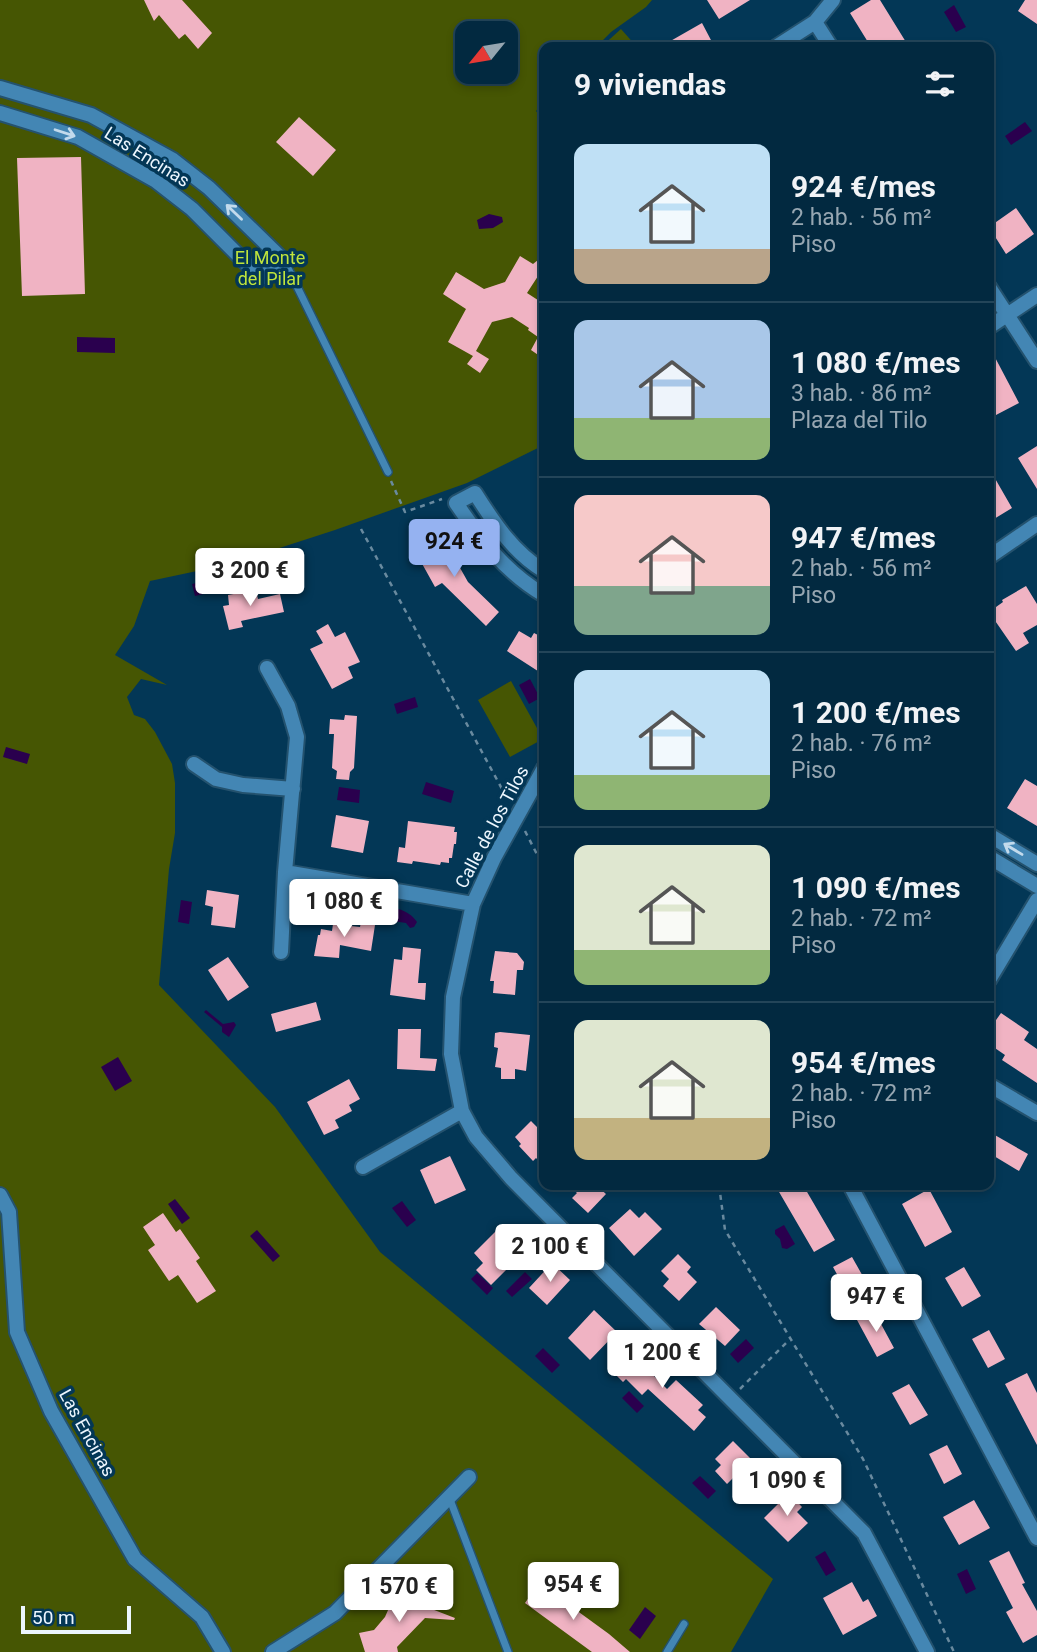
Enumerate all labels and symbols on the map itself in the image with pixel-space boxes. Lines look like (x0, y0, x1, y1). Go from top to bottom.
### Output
north arrow (455, 21, 518, 84)
street label: Las Encinas (101, 122, 194, 191)
one-way arrow (54, 127, 76, 140)
one-way arrow (226, 204, 243, 221)
park label: El Monte del Pilar (235, 247, 305, 289)
pin: 924 € (405, 520, 503, 579)
pin: 3 200 € (185, 548, 315, 608)
street label: Calle de los Tilos (450, 762, 533, 892)
one-way arrow (1003, 842, 1023, 856)
pin: 1 080 € (279, 880, 409, 939)
pin: 2 100 € (485, 1224, 615, 1284)
pin: 947 € (827, 1274, 925, 1334)
pin: 1 200 € (597, 1330, 727, 1390)
street label: Las Encinas (55, 1386, 120, 1480)
pin: 1 090 € (722, 1458, 852, 1518)
pin: 954 € (524, 1562, 622, 1622)
pin: 1 570 € (334, 1564, 464, 1624)
scale bar (21, 1603, 131, 1635)

